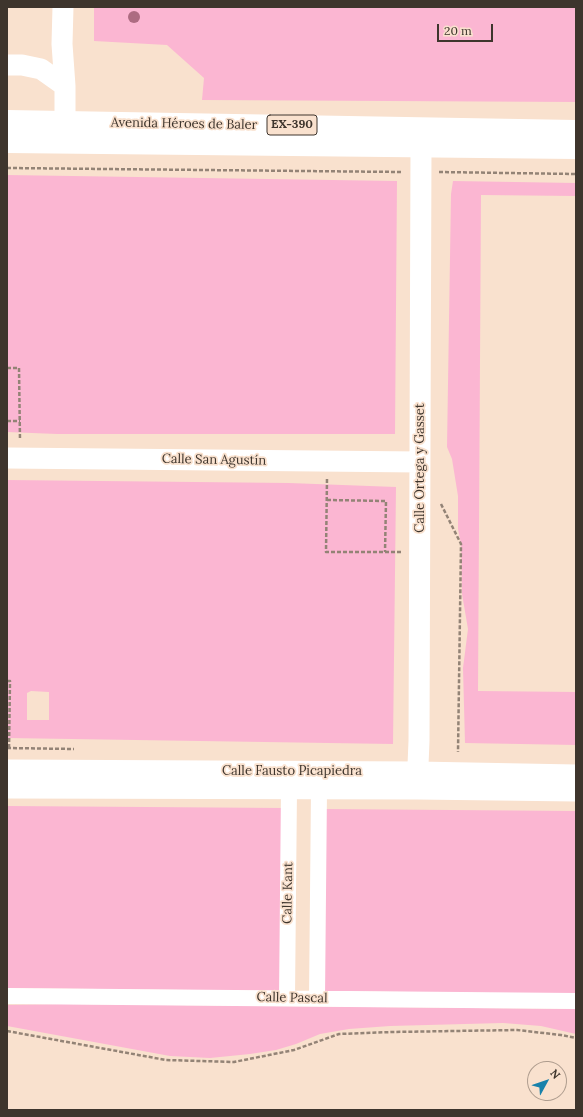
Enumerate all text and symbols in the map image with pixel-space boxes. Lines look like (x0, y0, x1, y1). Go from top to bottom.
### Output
scale bar (439, 16, 495, 42)
text: 20 m (444, 23, 472, 38)
street label: Avenida Héroes de Baler (111, 115, 257, 133)
road number: EX-390 (267, 115, 317, 135)
street label: Calle Ortega y Gasset (412, 403, 428, 533)
street label: Calle San Agustín (162, 451, 266, 469)
street label: Calle Fausto Picapiedra (222, 763, 362, 779)
street label: Calle Kant (280, 862, 296, 924)
street label: Calle Pascal (256, 990, 328, 1006)
north arrow (527, 1061, 567, 1101)
text: N (547, 1066, 564, 1082)

